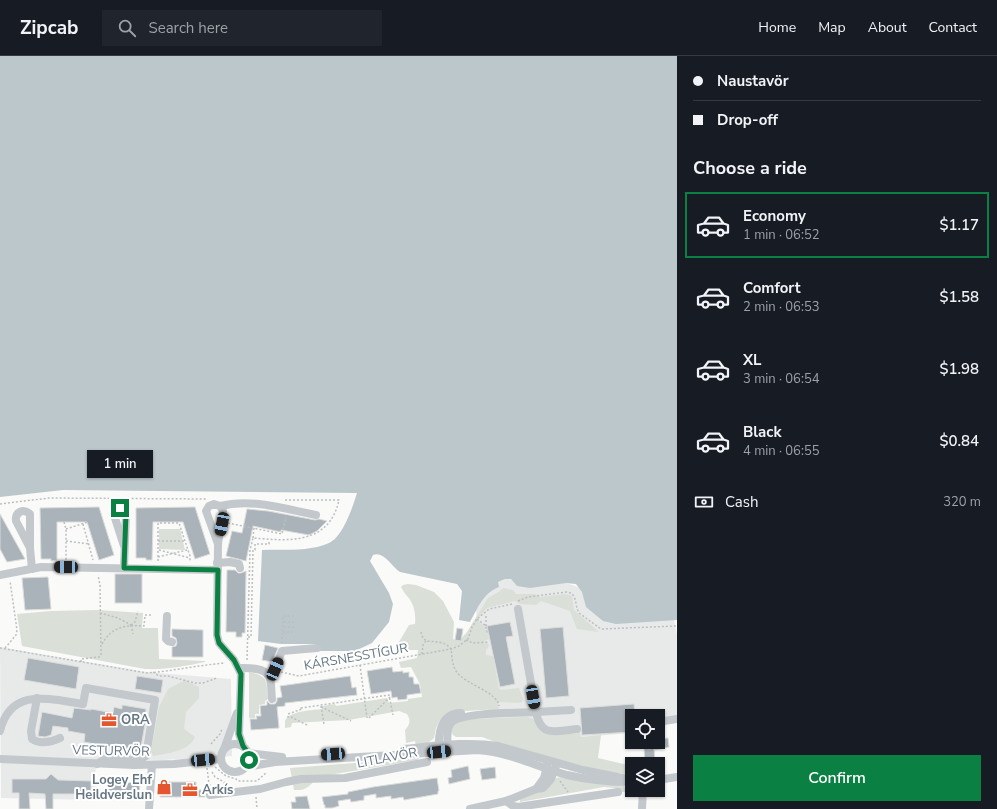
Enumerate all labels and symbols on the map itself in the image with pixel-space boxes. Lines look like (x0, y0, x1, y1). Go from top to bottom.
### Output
callout: 1 min (87, 450, 153, 478)
route end (111, 499, 129, 517)
car (214, 511, 230, 537)
car (54, 561, 78, 573)
street label: KÁRSNESSTÍGUR (302, 638, 410, 675)
car (265, 656, 285, 682)
car (525, 684, 541, 710)
office icon: ORA (100, 711, 118, 729)
place label: ORA (121, 711, 150, 729)
street label: VESTURVÖR (71, 740, 150, 761)
street label: LITLAVÖR (355, 742, 419, 773)
car (426, 745, 452, 759)
car (321, 747, 345, 761)
route start (240, 751, 258, 769)
car (191, 753, 215, 767)
place label: Logey Ehf Heildverslun (75, 771, 152, 804)
shop icon: Logey Ehf Heildverslun (155, 778, 173, 796)
office icon: Arkís (181, 781, 199, 799)
place label: Arkís (202, 781, 233, 799)

